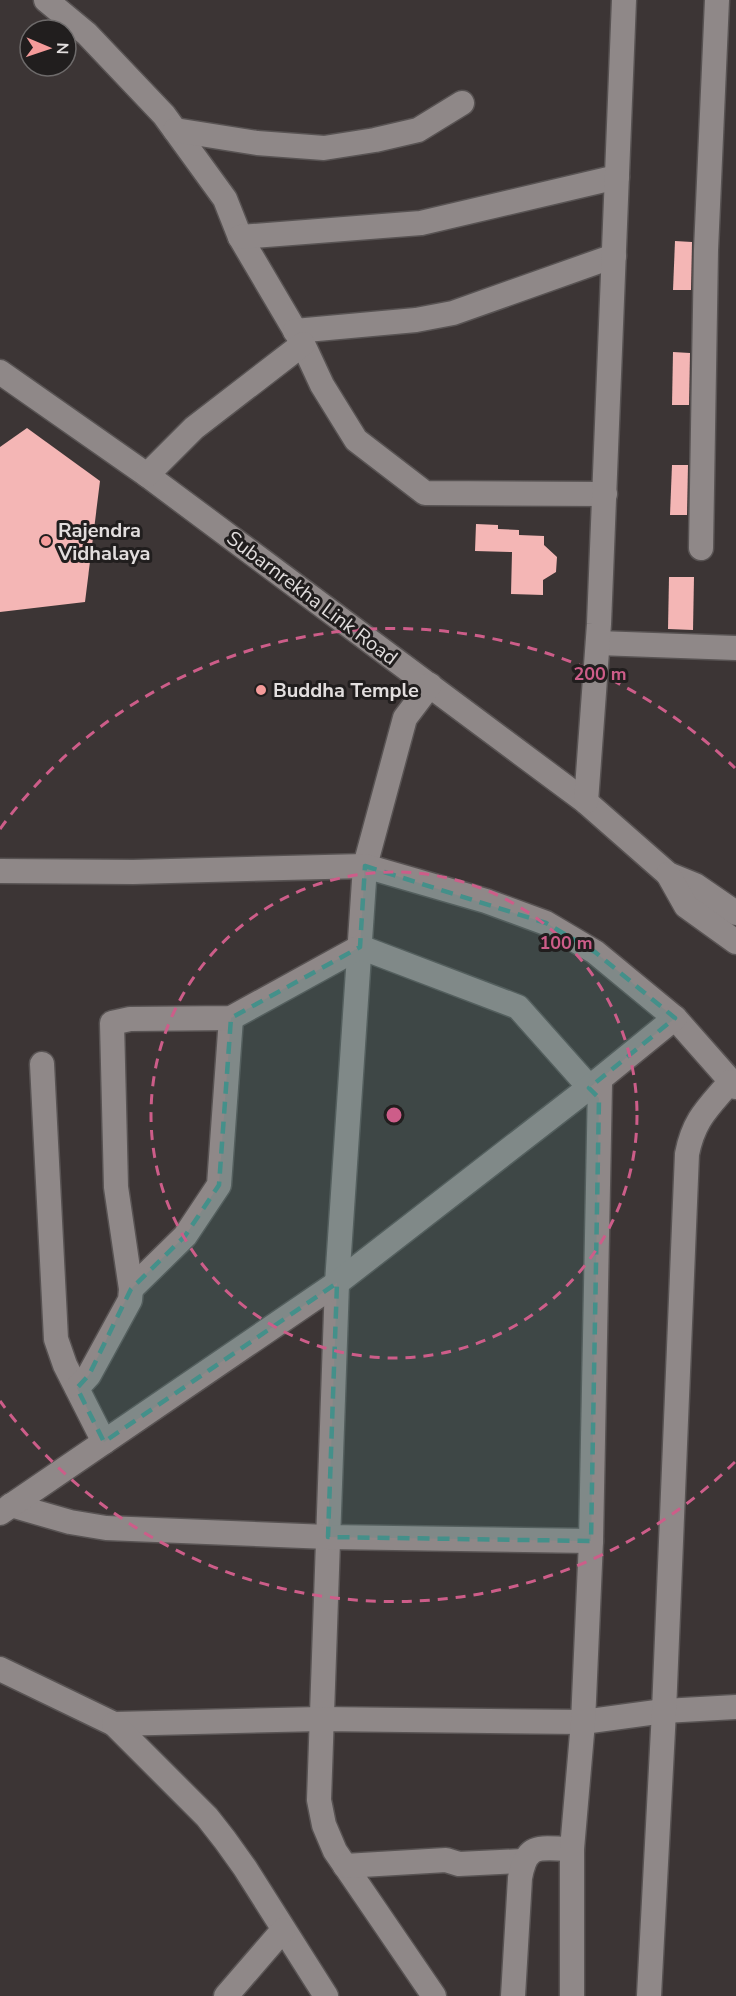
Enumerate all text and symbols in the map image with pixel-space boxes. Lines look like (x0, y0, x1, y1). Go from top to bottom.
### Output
north arrow (18, 18, 78, 78)
text: N (51, 42, 73, 55)
place label: Rajendra Vidhalaya (57, 517, 150, 567)
street label: Subarnrekha Link Road (221, 525, 403, 671)
marker: Rajendra Vidhalaya (39, 534, 53, 548)
text: 200 m (573, 662, 627, 686)
place label: Buddha Temple (273, 677, 419, 704)
marker: Buddha Temple (254, 683, 268, 697)
text: 100 m (539, 931, 593, 955)
centre of rings (384, 1105, 404, 1125)

